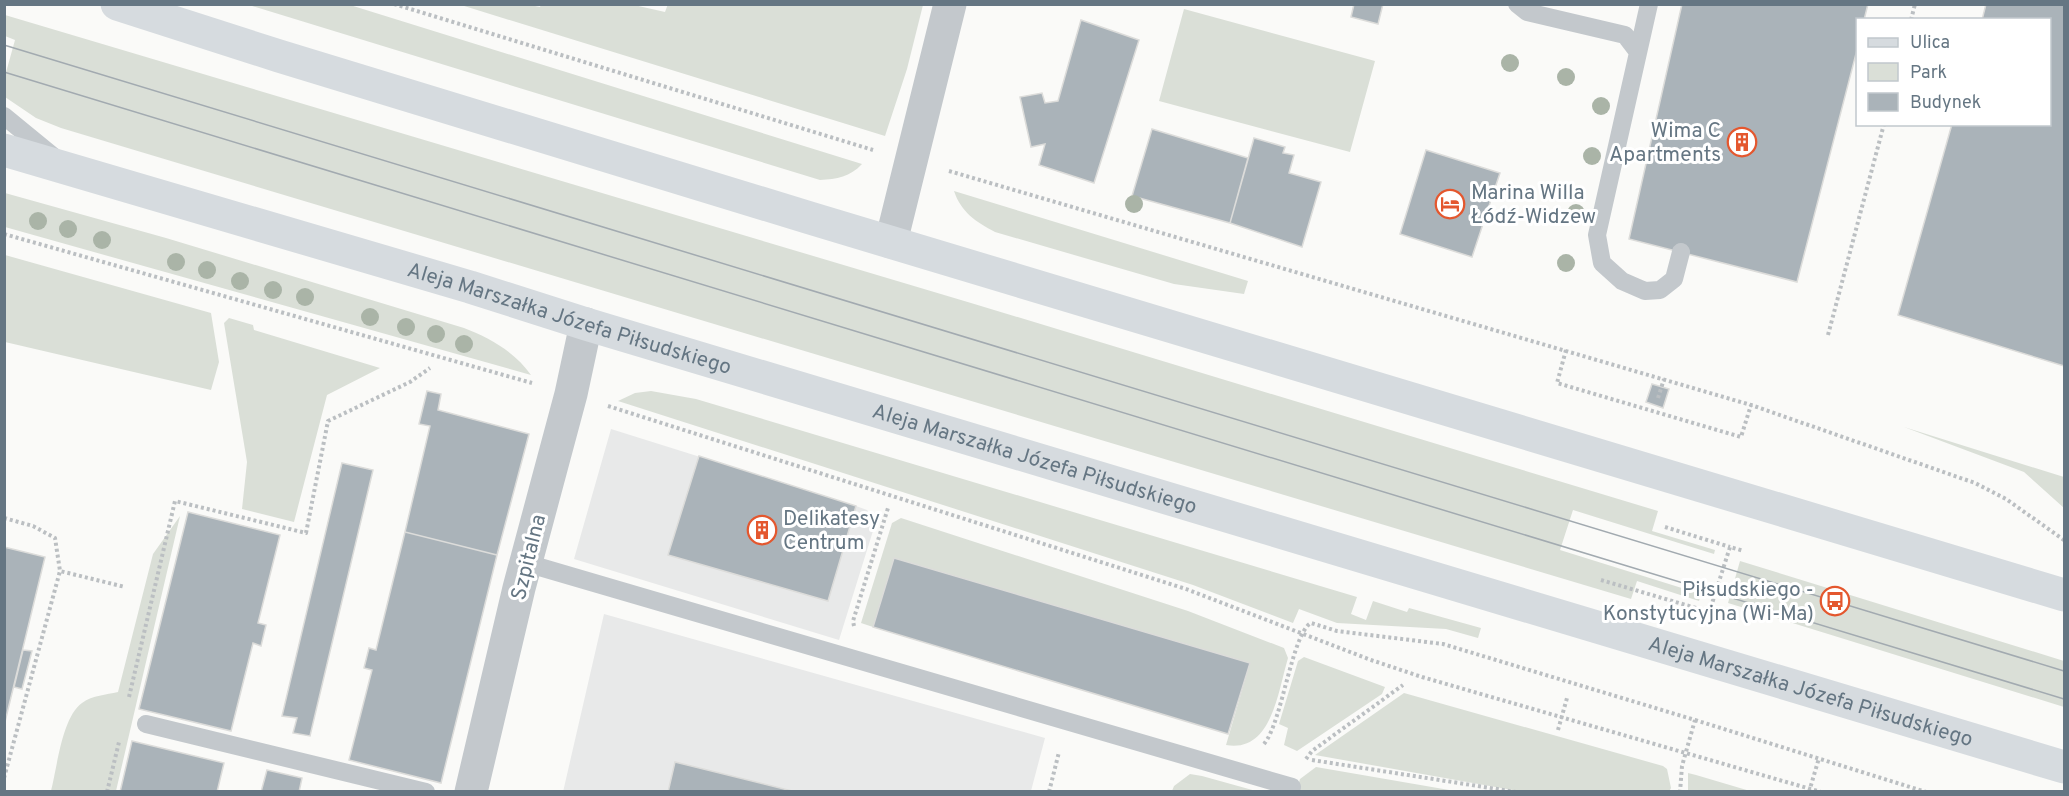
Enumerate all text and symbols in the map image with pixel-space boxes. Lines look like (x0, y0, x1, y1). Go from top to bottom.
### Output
legend (1856, 18, 2051, 126)
text: Ulica (1910, 32, 1950, 55)
text: Park (1910, 62, 1947, 85)
text: Budynek (1910, 92, 1981, 115)
place label: Wima C Apartments (1609, 118, 1721, 169)
building icon: Wima C Apartments (1726, 126, 1758, 158)
place label: Marina Willa Łódź-Widzew (1471, 180, 1596, 231)
hotel icon: Marina Willa Łódź-Widzew (1434, 188, 1466, 220)
street label: Aleja Marszałka Józefa Piłsudskiego (404, 257, 734, 382)
street label: Aleja Marszałka Józefa Piłsudskiego (869, 399, 1200, 521)
place label: Delikatesy Centrum (783, 506, 880, 557)
street label: Szpitalna (506, 512, 553, 603)
building icon: Delikatesy Centrum (746, 514, 778, 546)
place label: Piłsudskiego - Konstytucyjna (Wi-Ma) (1603, 577, 1814, 628)
bus stop icon: Piłsudskiego - Konstytucyjna (Wi-Ma) (1819, 585, 1851, 617)
street label: Aleja Marszałka Józefa Piłsudskiego (1645, 631, 1976, 754)

